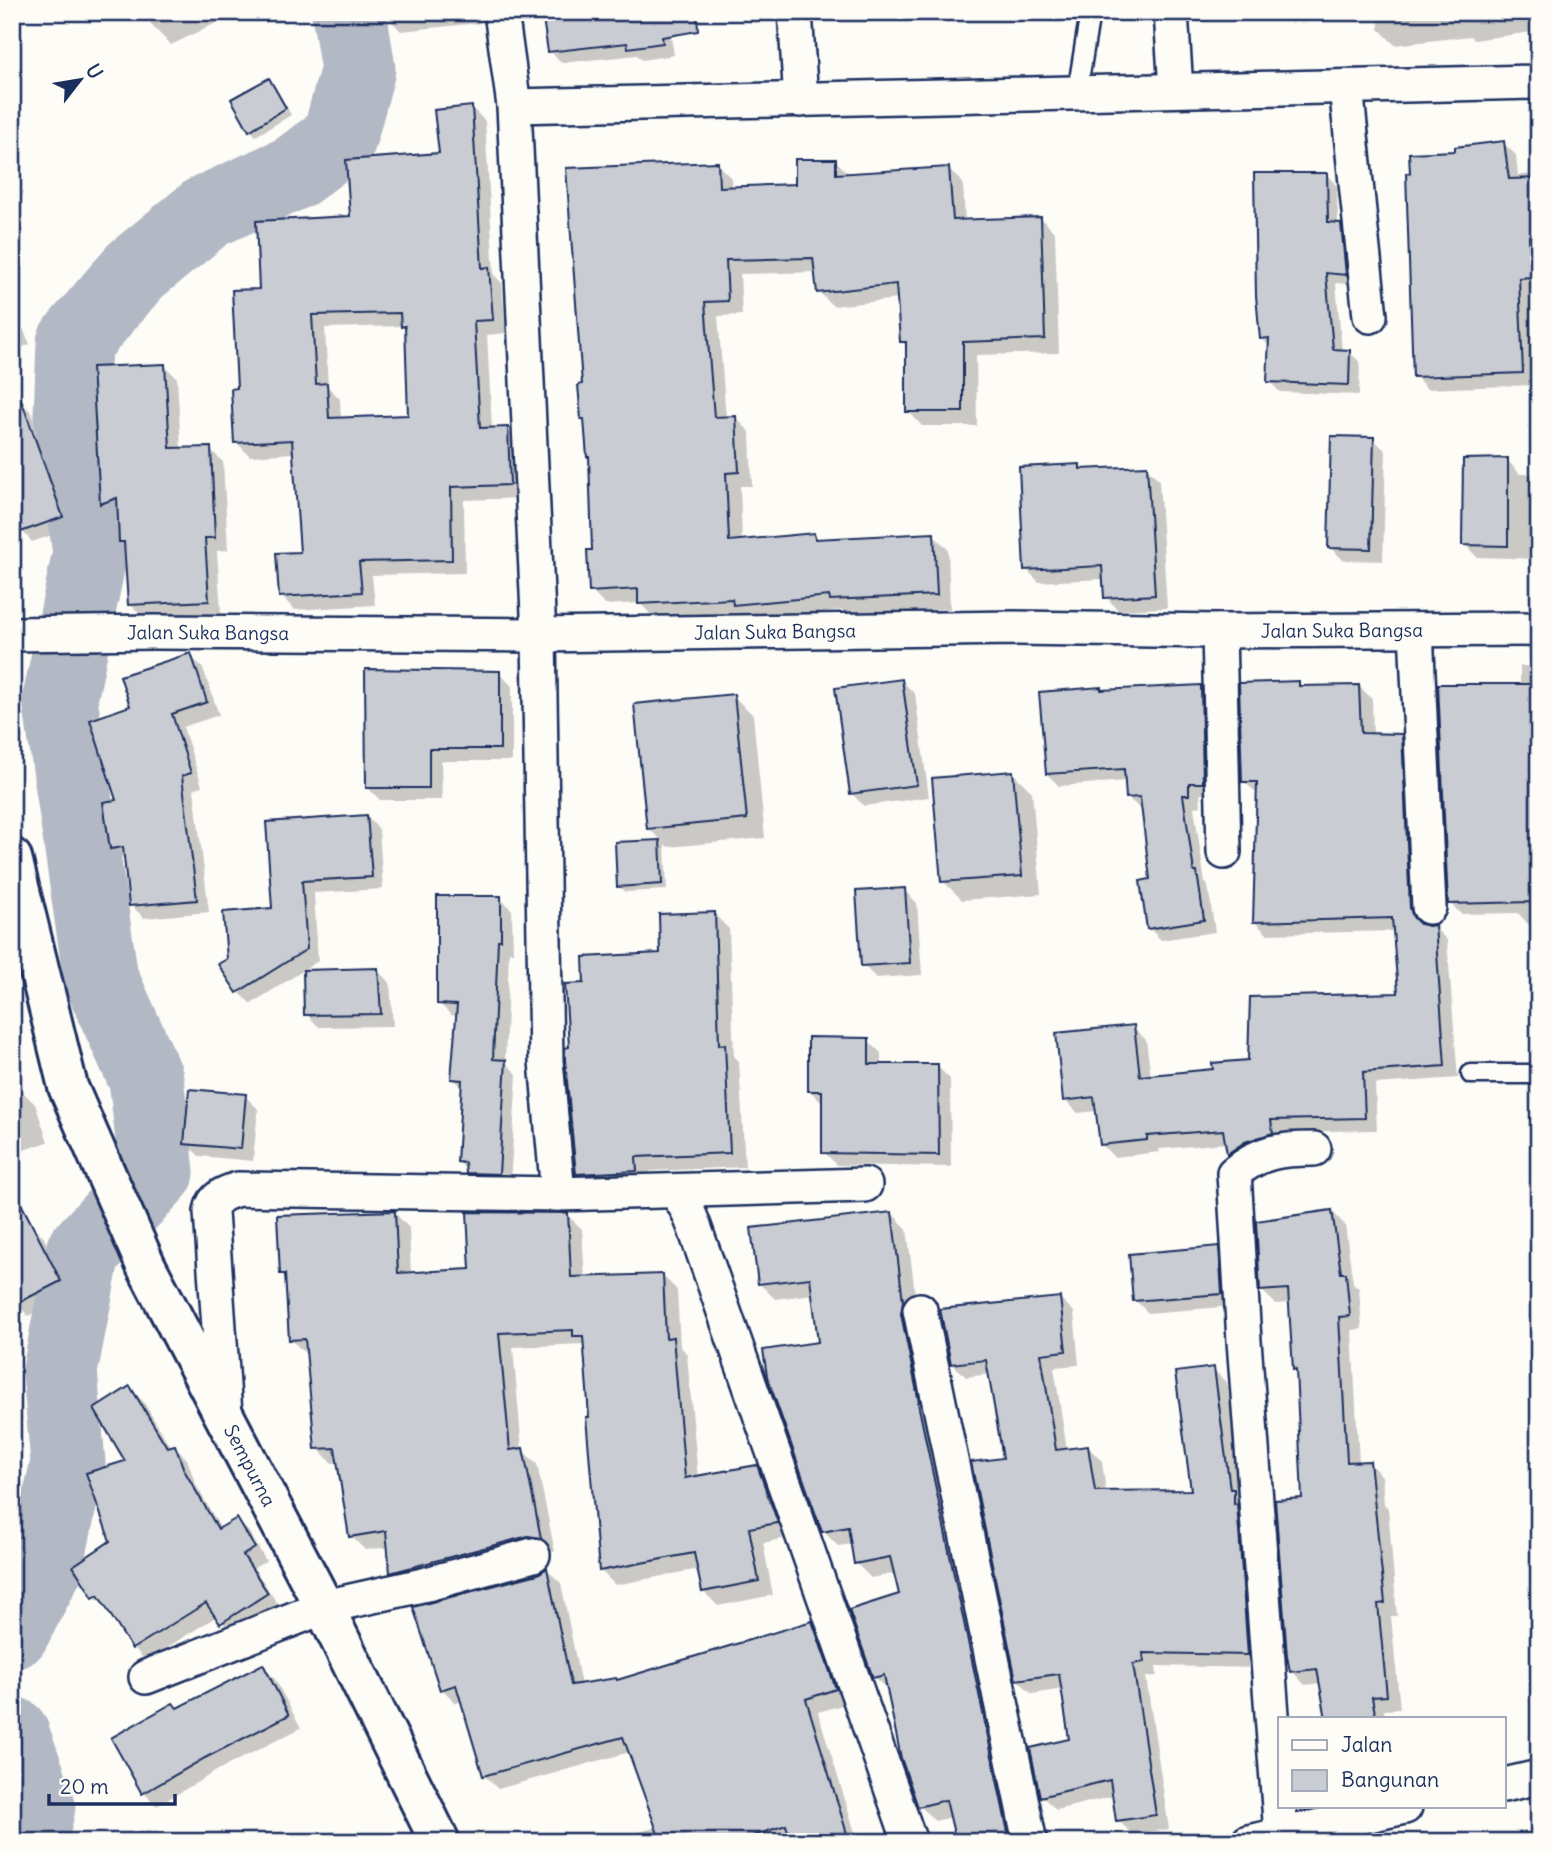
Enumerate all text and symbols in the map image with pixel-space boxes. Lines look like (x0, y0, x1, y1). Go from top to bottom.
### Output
north arrow (46, 46, 116, 116)
text: U (81, 59, 108, 83)
street label: Jalan Suka Bangsa (694, 618, 856, 645)
street label: Jalan Suka Bangsa (1261, 618, 1423, 643)
street label: Jalan Suka Bangsa (127, 620, 289, 645)
street label: Sempurna (219, 1420, 281, 1511)
legend (1278, 1717, 1506, 1808)
text: Jalan (1341, 1731, 1392, 1758)
scale bar (49, 1763, 175, 1807)
text: Bangunan (1341, 1766, 1439, 1793)
text: 20 m (60, 1773, 109, 1800)

